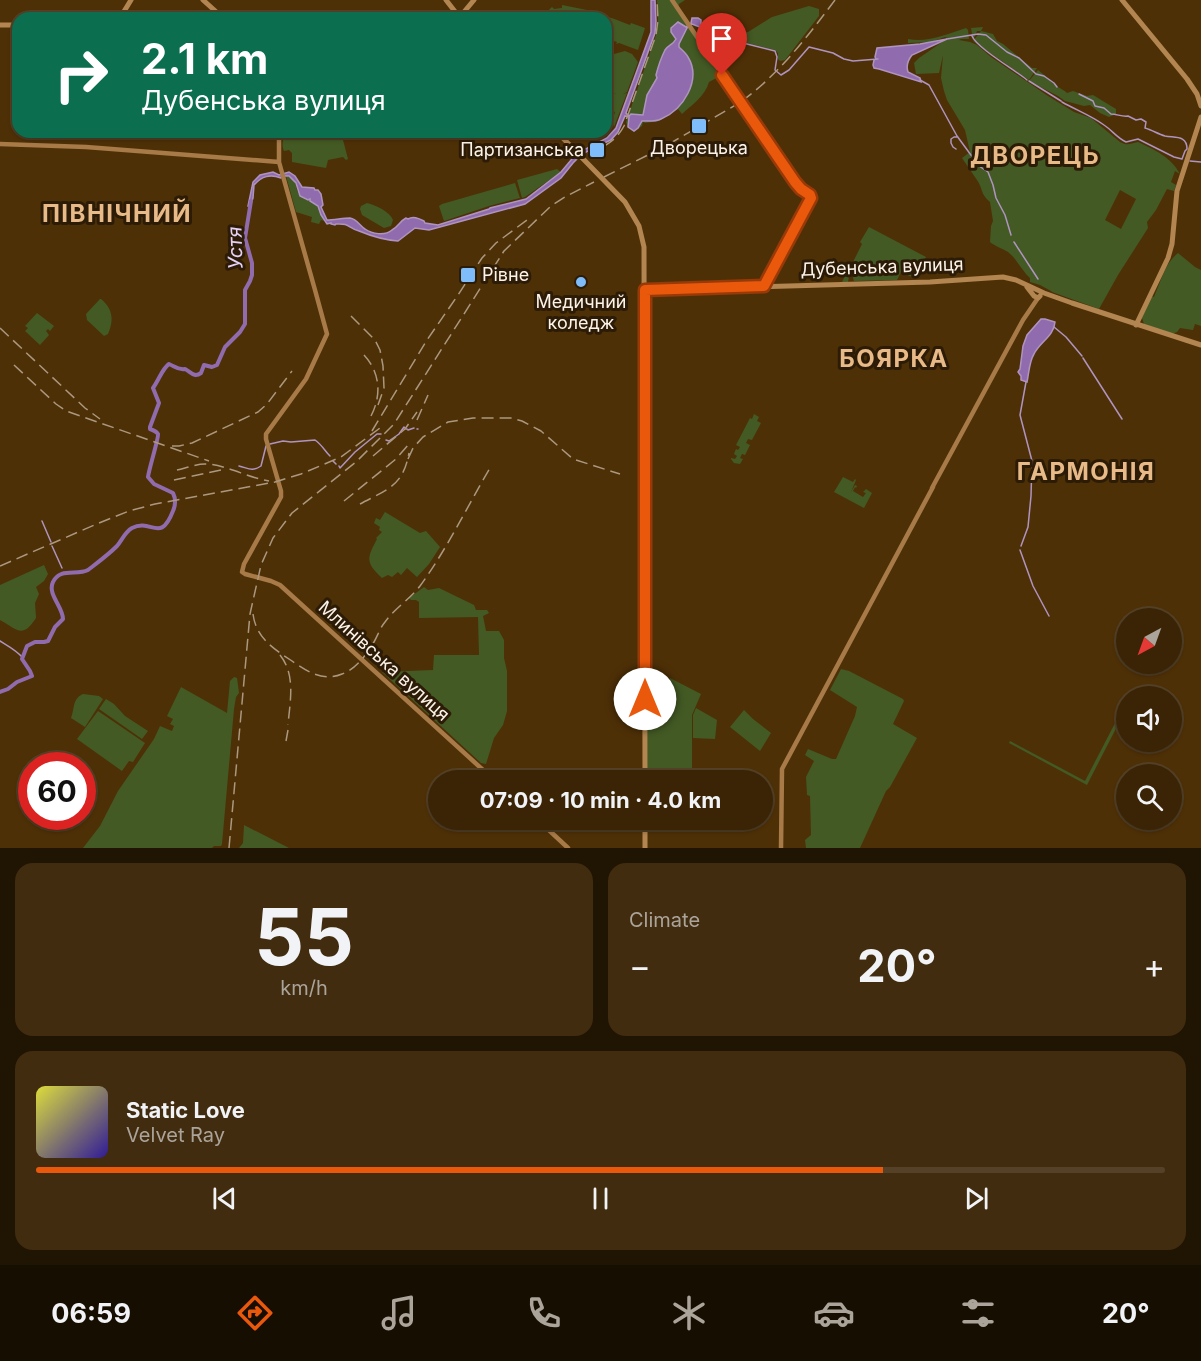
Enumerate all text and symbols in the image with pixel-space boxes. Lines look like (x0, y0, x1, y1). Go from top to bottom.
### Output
pin (696, 13, 747, 75)
icon: arrive (705, 22, 738, 55)
text: 2.1 km (141, 33, 268, 84)
icon: right (42, 36, 120, 114)
text: Дубенська вулиця (141, 84, 386, 117)
marker: Дворецька (690, 117, 708, 135)
place label: Дворецька (650, 137, 748, 158)
place label: Партизанська (460, 139, 584, 160)
marker: Партизанська (588, 141, 606, 159)
district label: ДВОРЕЦЬ (970, 141, 1100, 170)
district label: ПІВНІЧНИЙ (42, 198, 192, 228)
water label: Устя (222, 226, 248, 270)
street label: Дубенська вулиця (800, 253, 964, 280)
place label: Рівне (482, 264, 529, 285)
marker: Рівне (459, 266, 477, 284)
marker: Медичний коледж (574, 275, 588, 289)
place label: Медичний коледж (535, 291, 627, 333)
district label: БОЯРКА (839, 344, 949, 373)
district label: ГАРМОНІЯ (1017, 457, 1155, 486)
street label: Млинівська вулиця (315, 596, 454, 725)
north arrow (1116, 608, 1182, 674)
map controls (1116, 608, 1182, 830)
position arrow (613, 667, 677, 731)
button: sound (1116, 686, 1182, 752)
speed limit sign: 60 (18, 752, 96, 830)
button: search (1116, 764, 1182, 830)
text: 07:09 · 10 min · 4.0 km (480, 787, 721, 813)
text: 55 (254, 889, 354, 984)
text: Climate (629, 908, 700, 932)
text: 20° (857, 938, 937, 993)
text: − (629, 946, 651, 986)
text: + (1143, 946, 1165, 986)
text: km/h (280, 976, 328, 1000)
text: Static Love (126, 1097, 245, 1123)
text: Velvet Ray (126, 1123, 225, 1147)
icon: previous (208, 1182, 241, 1215)
icon: pause (584, 1182, 617, 1215)
icon: next (960, 1182, 993, 1215)
icon: directions (234, 1292, 276, 1334)
icon: music (378, 1292, 420, 1334)
icon: phone (523, 1292, 565, 1334)
icon: climate (668, 1292, 710, 1334)
icon: car (813, 1292, 855, 1334)
icon: filters (957, 1292, 999, 1334)
text: 06:59 (51, 1297, 131, 1330)
text: 20° (1102, 1297, 1150, 1330)

